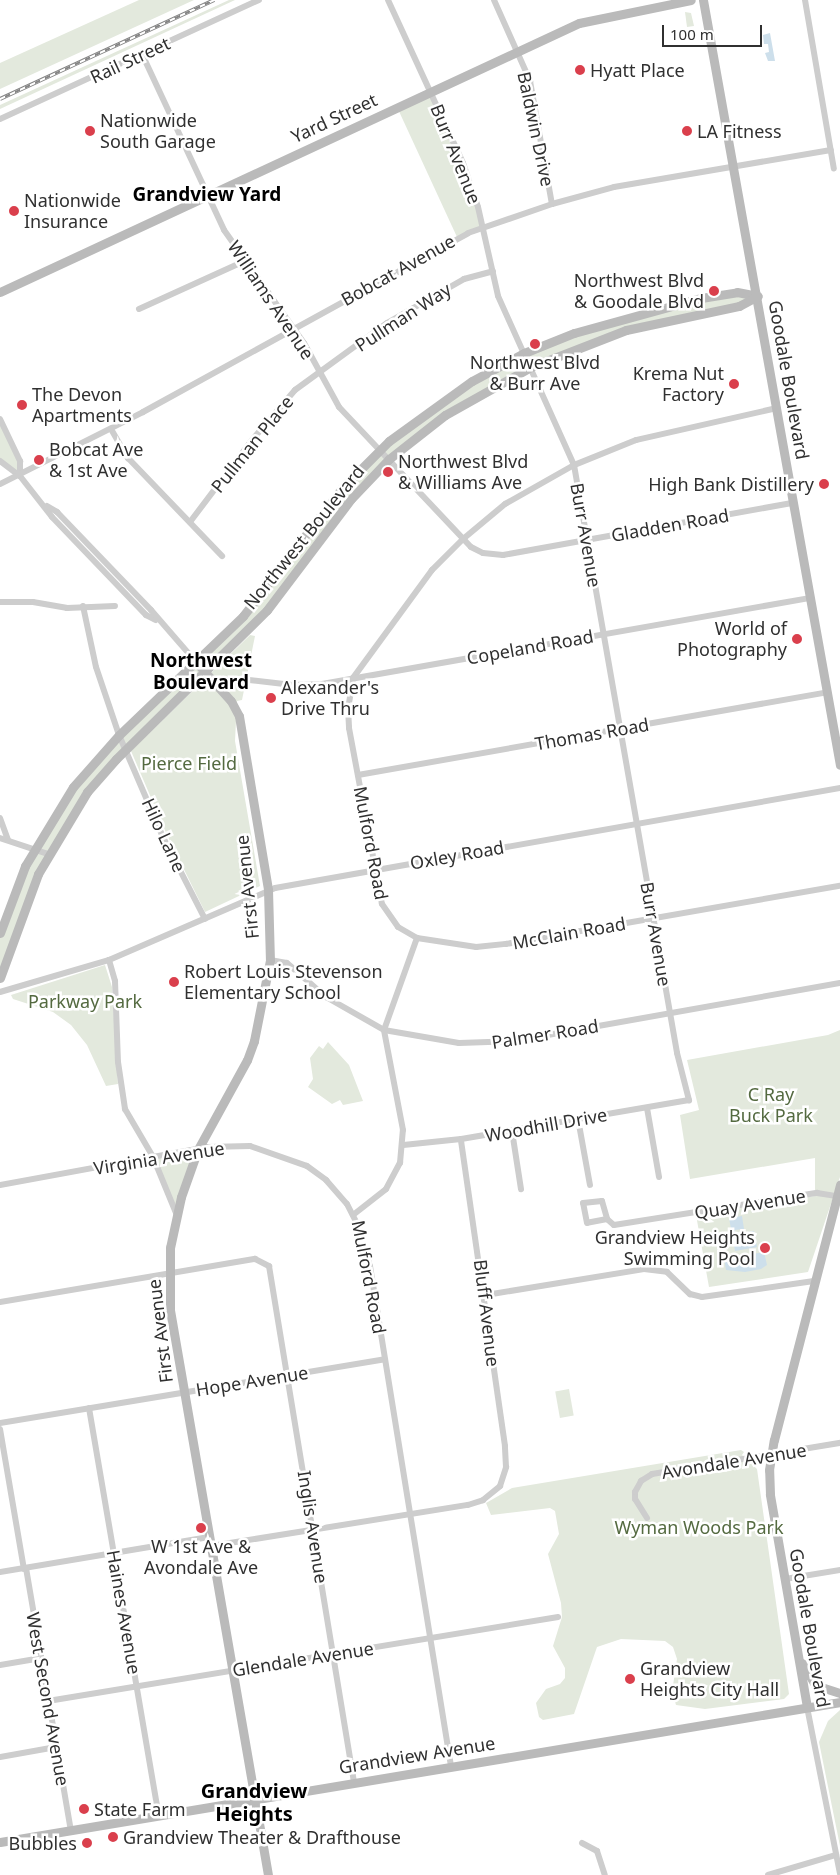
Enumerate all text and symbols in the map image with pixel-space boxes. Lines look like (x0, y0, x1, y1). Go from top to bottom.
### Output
scale bar (665, 15, 765, 47)
text: 100 m (670, 24, 714, 44)
street label: Rail Street (87, 32, 173, 88)
place label: Hyatt Place (590, 59, 685, 81)
marker: Hyatt Place (574, 64, 586, 76)
street label: Baldwin Drive (513, 70, 559, 188)
street label: Yard Street (288, 89, 380, 147)
street label: Burr Avenue (426, 101, 486, 207)
place label: Nationwide South Garage (100, 110, 216, 152)
place label: LA Fitness (697, 120, 782, 142)
marker: Nationwide South Garage (84, 125, 96, 137)
marker: LA Fitness (681, 125, 693, 137)
district label: Grandview Yard (133, 184, 281, 206)
place label: Nationwide Insurance (24, 190, 121, 232)
marker: Nationwide Insurance (8, 205, 20, 217)
street label: Bobcat Avenue (337, 230, 459, 310)
street label: Williams Avenue (223, 236, 319, 364)
place label: Northwest Blvd & Goodale Blvd (574, 270, 704, 312)
street label: Pullman Way (351, 278, 455, 356)
marker: Northwest Blvd & Goodale Blvd (708, 285, 720, 297)
street label: Goodale Boulevard (764, 299, 814, 461)
marker: Northwest Blvd & Burr Ave (529, 338, 541, 350)
place label: Northwest Blvd & Burr Ave (470, 352, 600, 394)
place label: Krema Nut Factory (633, 363, 724, 406)
marker: Krema Nut Factory (728, 378, 740, 390)
place label: The Devon Apartments (32, 384, 132, 426)
street label: Pullman Place (206, 391, 298, 497)
marker: The Devon Apartments (16, 399, 28, 411)
place label: Bobcat Ave & 1st Ave (49, 439, 143, 482)
place label: Northwest Blvd & Williams Ave (398, 451, 528, 494)
marker: Bobcat Ave & 1st Ave (33, 454, 45, 466)
street label: Northwest Boulevard (239, 461, 369, 613)
marker: Northwest Blvd & Williams Ave (382, 466, 394, 478)
place label: High Bank Distillery (648, 473, 814, 495)
marker: High Bank Distillery (818, 478, 830, 490)
street label: Burr Avenue (566, 481, 606, 589)
street label: Gladden Road (609, 504, 731, 546)
place label: World of Photography (677, 618, 787, 660)
street label: Copeland Road (465, 625, 595, 669)
marker: World of Photography (791, 633, 803, 645)
district label: Northwest Boulevard (150, 650, 252, 694)
place label: Alexander's Drive Thru (281, 677, 379, 720)
marker: Alexander's Drive Thru (265, 692, 277, 704)
street label: Thomas Road (533, 713, 651, 755)
park label: Pierce Field (141, 752, 237, 774)
street label: Mulford Road (349, 784, 393, 902)
street label: Hilo Lane (138, 795, 190, 875)
street label: First Avenue (231, 834, 263, 940)
street label: Oxley Road (408, 836, 506, 874)
street label: Burr Avenue (636, 880, 676, 988)
street label: McClain Road (511, 912, 627, 954)
place label: Robert Louis Stevenson Elementary School (184, 961, 383, 1004)
marker: Robert Louis Stevenson Elementary School (168, 976, 180, 988)
park label: Parkway Park (28, 990, 142, 1012)
street label: Palmer Road (490, 1015, 600, 1053)
park label: C Ray Buck Park (729, 1084, 813, 1126)
street label: Woodhill Drive (483, 1104, 609, 1146)
street label: Virginia Avenue (92, 1137, 226, 1179)
street label: Quay Avenue (693, 1185, 807, 1223)
street label: Mulford Road (347, 1218, 391, 1336)
place label: Grandview Heights Swimming Pool (595, 1227, 755, 1270)
marker: Grandview Heights Swimming Pool (759, 1242, 771, 1254)
street label: Bluff Avenue (470, 1258, 504, 1368)
street label: First Avenue (143, 1278, 177, 1384)
street label: Hope Avenue (194, 1361, 310, 1401)
street label: Avondale Avenue (660, 1439, 808, 1483)
street label: Inglis Avenue (293, 1469, 333, 1585)
park label: Wyman Woods Park (614, 1516, 784, 1538)
marker: W 1st Ave & Avondale Ave (195, 1522, 207, 1534)
place label: W 1st Ave & Avondale Ave (144, 1536, 258, 1578)
street label: Goodale Boulevard (785, 1547, 835, 1709)
street label: Haines Avenue (102, 1548, 146, 1676)
street label: West Second Avenue (22, 1610, 74, 1788)
street label: Glendale Avenue (231, 1637, 375, 1681)
place label: Grandview Heights City Hall (640, 1658, 779, 1700)
marker: Grandview Heights City Hall (624, 1673, 636, 1685)
street label: Grandview Avenue (337, 1732, 497, 1778)
district label: Grandview Heights (201, 1778, 307, 1825)
place label: State Farm (94, 1798, 186, 1820)
marker: State Farm (78, 1803, 90, 1815)
place label: Grandview Theater & Drafthouse (123, 1826, 401, 1848)
marker: Grandview Theater & Drafthouse (107, 1831, 119, 1843)
place label: Bubbles (9, 1832, 77, 1854)
marker: Bubbles (81, 1837, 93, 1849)

